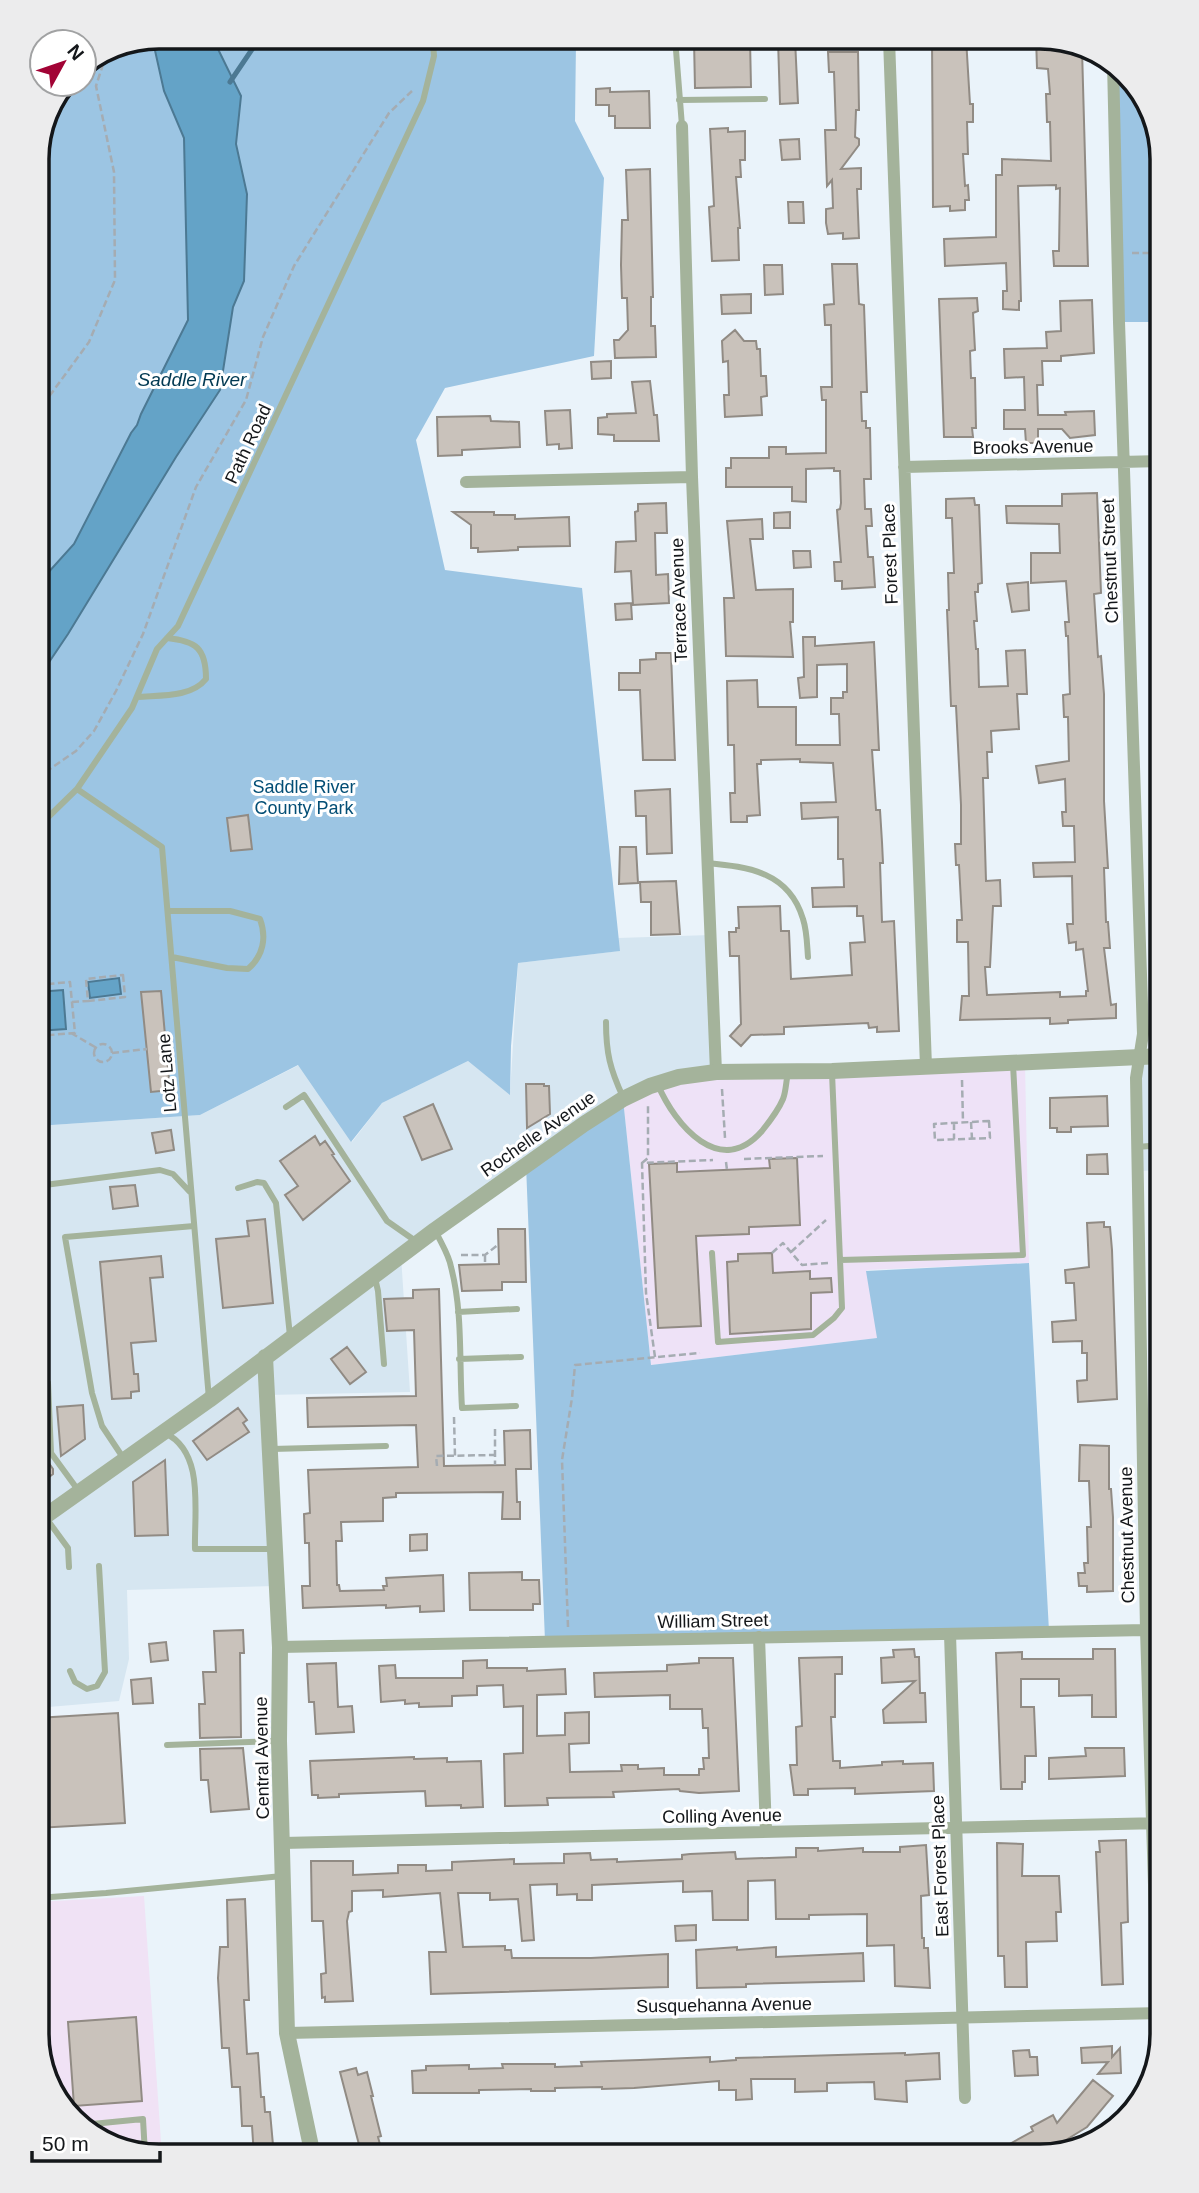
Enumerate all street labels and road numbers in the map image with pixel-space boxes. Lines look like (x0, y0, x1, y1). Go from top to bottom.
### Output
street label: Path Road (221, 401, 275, 487)
street label: Brooks Avenue (972, 436, 1094, 458)
street label: Chestnut Street (1098, 498, 1122, 624)
street label: Forest Place (878, 503, 902, 605)
street label: Terrace Avenue (667, 537, 691, 663)
street label: Lotz Lane (154, 1033, 180, 1113)
street label: Rochelle Avenue (477, 1087, 599, 1181)
street label: Chestnut Avenue (1116, 1466, 1138, 1604)
street label: William Street (657, 1610, 769, 1632)
street label: Central Avenue (251, 1696, 273, 1820)
street label: East Forest Place (928, 1795, 952, 1937)
street label: Colling Avenue (662, 1805, 782, 1827)
street label: Susquehanna Avenue (636, 1993, 812, 2017)

